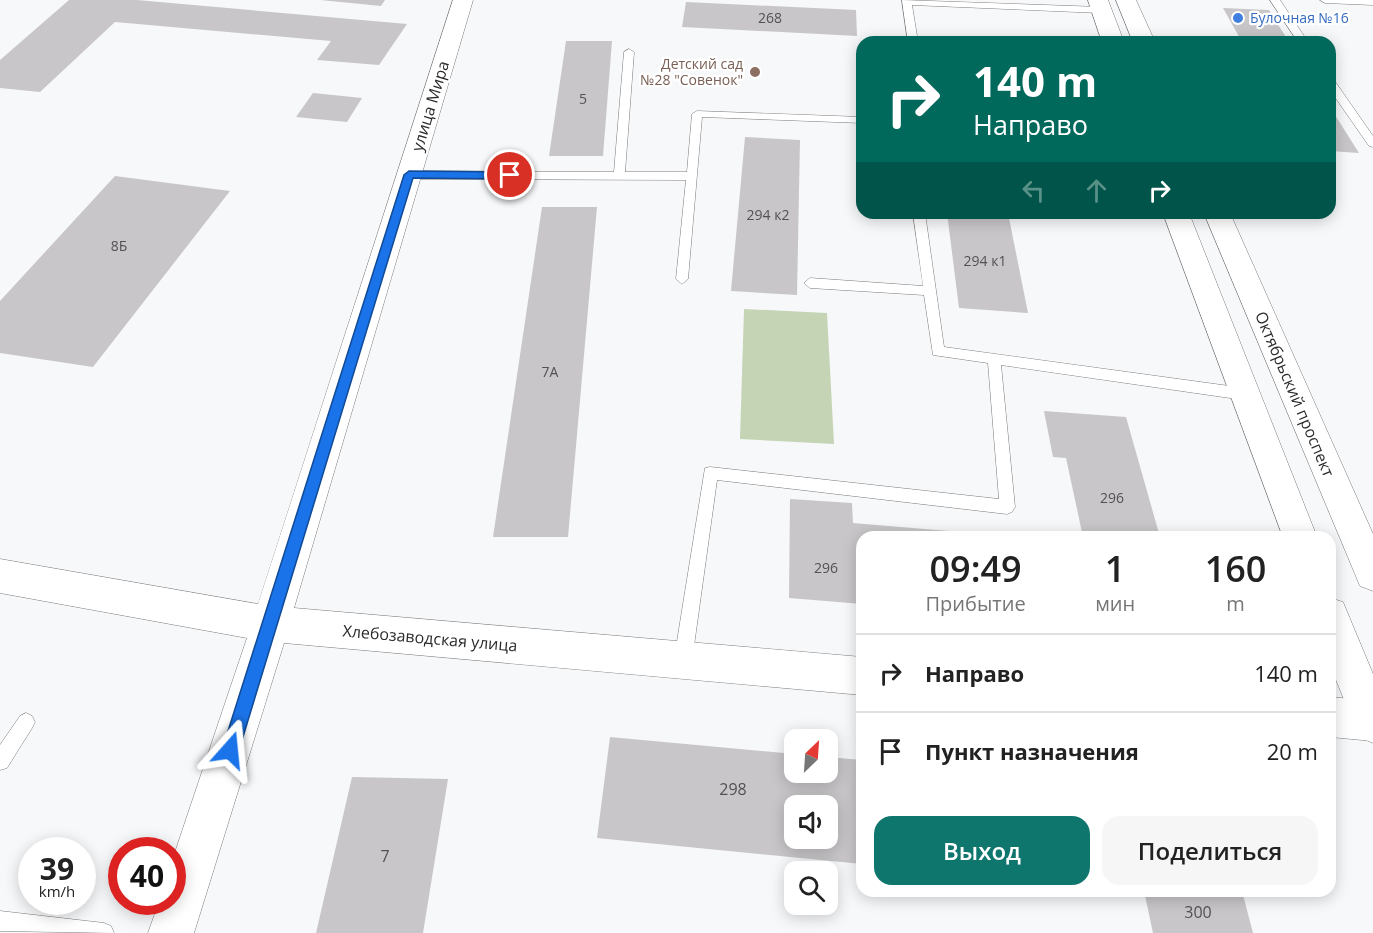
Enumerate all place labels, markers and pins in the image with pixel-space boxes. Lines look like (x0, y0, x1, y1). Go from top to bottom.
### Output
place label: Булочная №16 (1250, 8, 1349, 27)
marker: Булочная №16 (1231, 11, 1245, 25)
place label: Детский сад №28 "Совенок" (640, 54, 743, 89)
marker: Детский сад №28 "Совенок" (748, 65, 762, 79)
pin (484, 149, 535, 200)

